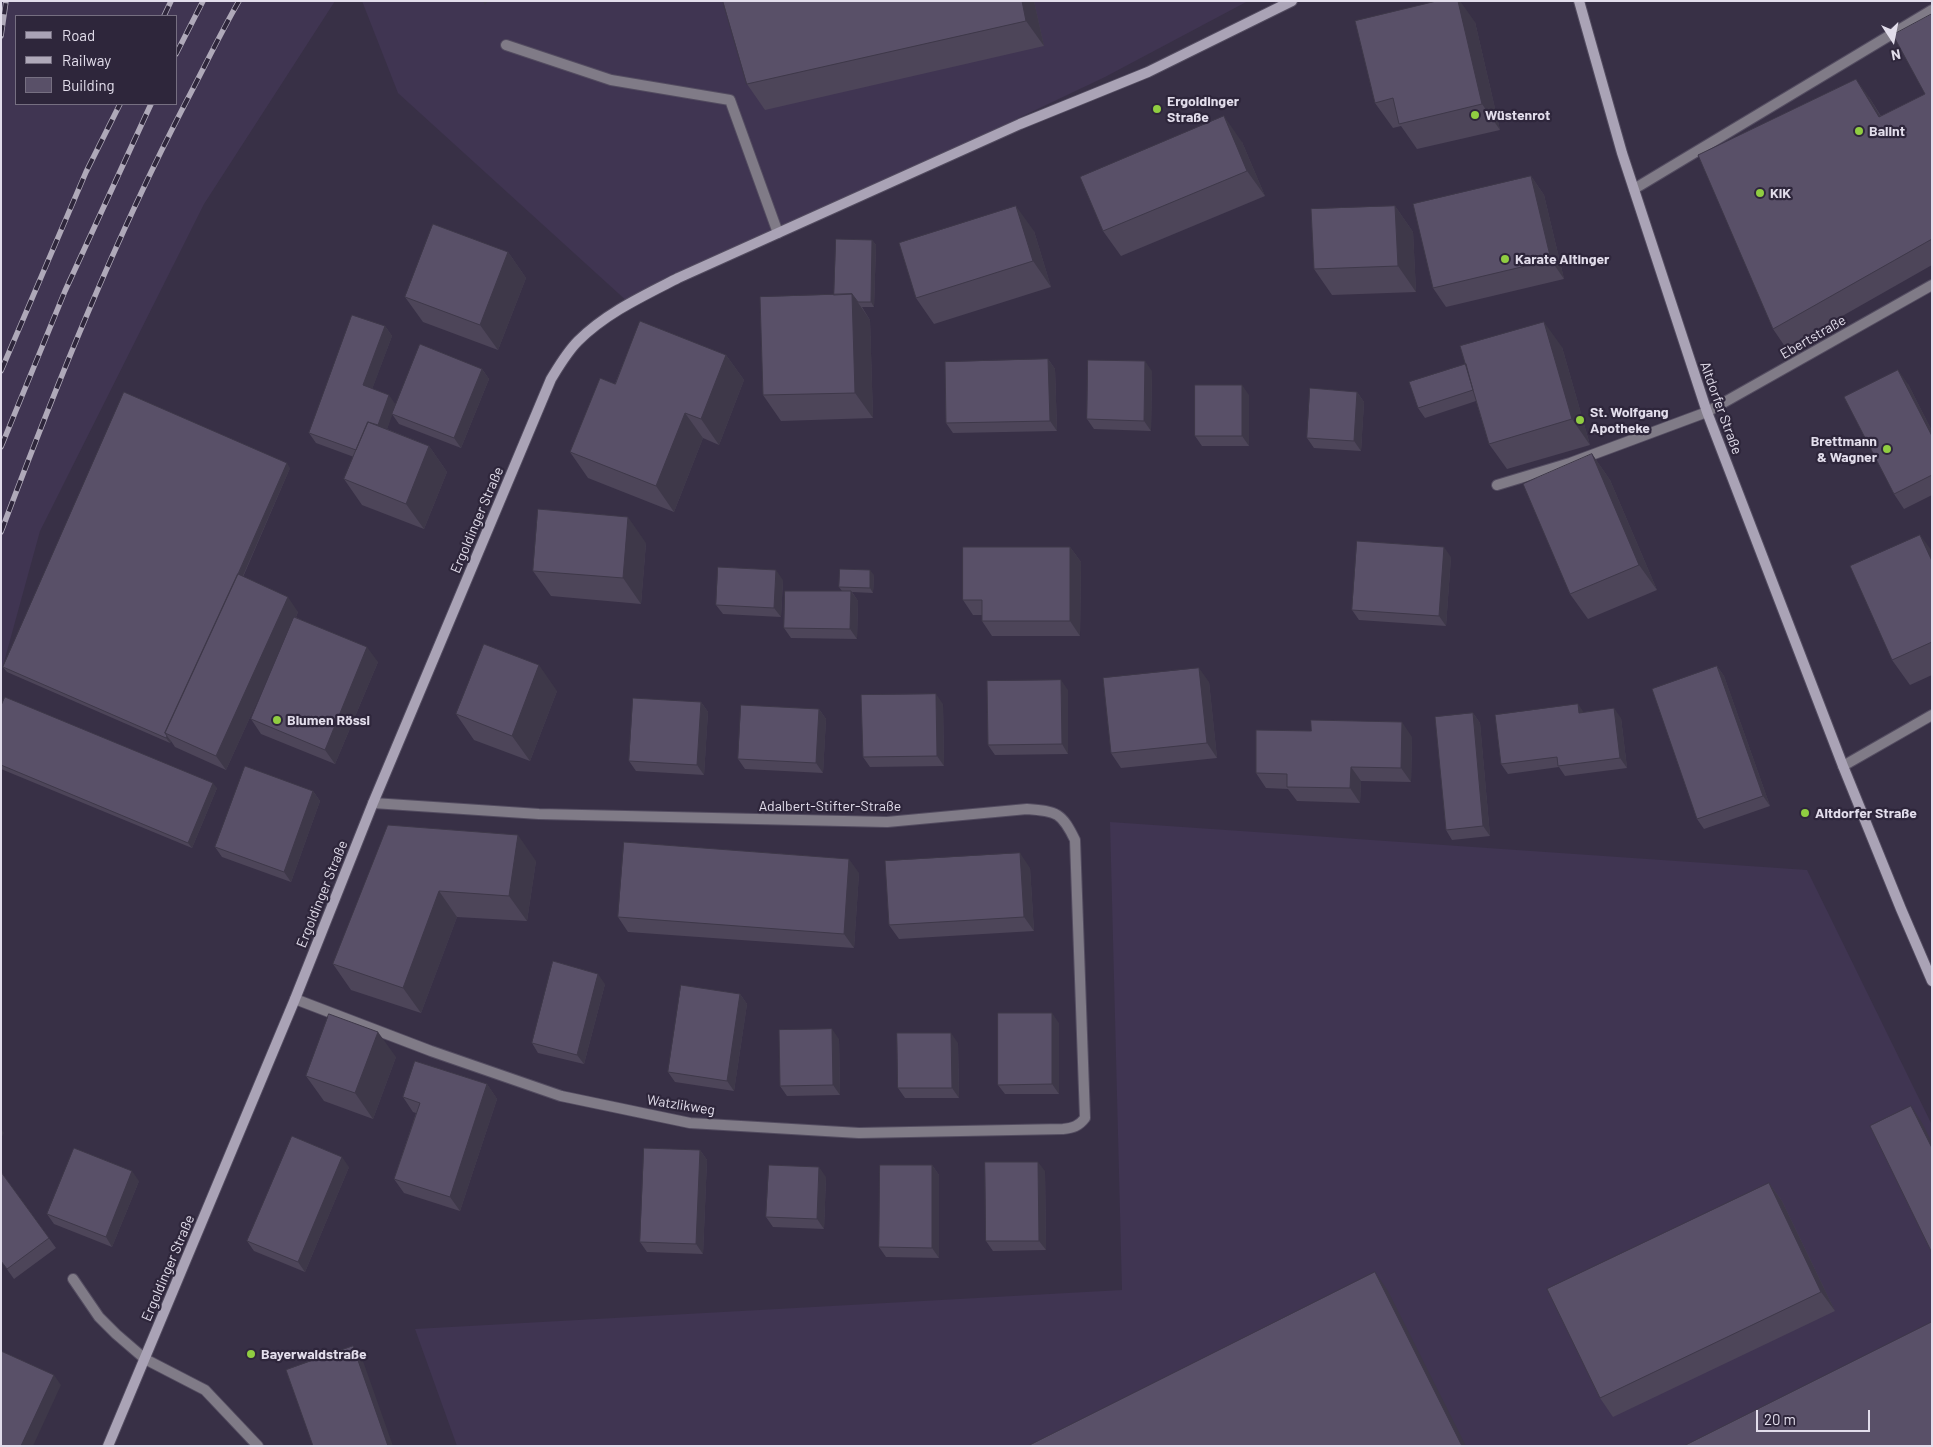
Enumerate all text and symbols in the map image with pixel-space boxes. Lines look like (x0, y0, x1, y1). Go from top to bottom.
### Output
legend (15, 15, 178, 105)
north arrow (1868, 15, 1918, 65)
text: Road (62, 26, 95, 44)
text: N (1890, 46, 1902, 64)
text: Railway (62, 51, 111, 69)
text: Building (62, 76, 115, 94)
place label: Ergoldinger Straße (1167, 93, 1239, 125)
marker: Ergoldinger Straße (1151, 103, 1163, 115)
place label: Wüstenrot (1485, 107, 1550, 123)
marker: Wüstenrot (1469, 109, 1481, 121)
place label: Balint (1869, 123, 1905, 139)
marker: Balint (1853, 125, 1865, 137)
place label: KiK (1770, 185, 1791, 201)
marker: KiK (1754, 187, 1766, 199)
place label: Karate Altinger (1515, 251, 1609, 267)
marker: Karate Altinger (1499, 253, 1511, 265)
street label: Ebertstraße (1777, 311, 1849, 363)
street label: Altdorfer Straße (1696, 359, 1746, 457)
place label: St. Wolfgang Apotheke (1590, 404, 1669, 437)
marker: St. Wolfgang Apotheke (1574, 414, 1586, 426)
place label: Brettmann & Wagner (1811, 433, 1877, 466)
marker: Brettmann & Wagner (1881, 443, 1893, 455)
street label: Ergoldinger Straße (447, 464, 507, 576)
place label: Blumen Rössl (287, 712, 370, 728)
marker: Blumen Rössl (271, 714, 283, 726)
street label: Adalbert-Stifter-Straße (759, 798, 901, 814)
place label: Altdorfer Straße (1815, 805, 1917, 821)
marker: Altdorfer Straße (1799, 807, 1811, 819)
street label: Ergoldinger Straße (293, 838, 351, 950)
street label: Watzlikweg (646, 1091, 716, 1119)
street label: Ergoldinger Straße (138, 1212, 198, 1324)
place label: Bayerwaldstraße (261, 1346, 367, 1362)
marker: Bayerwaldstraße (245, 1348, 257, 1360)
scale bar (1758, 1400, 1872, 1432)
text: 20 m (1764, 1410, 1796, 1428)

